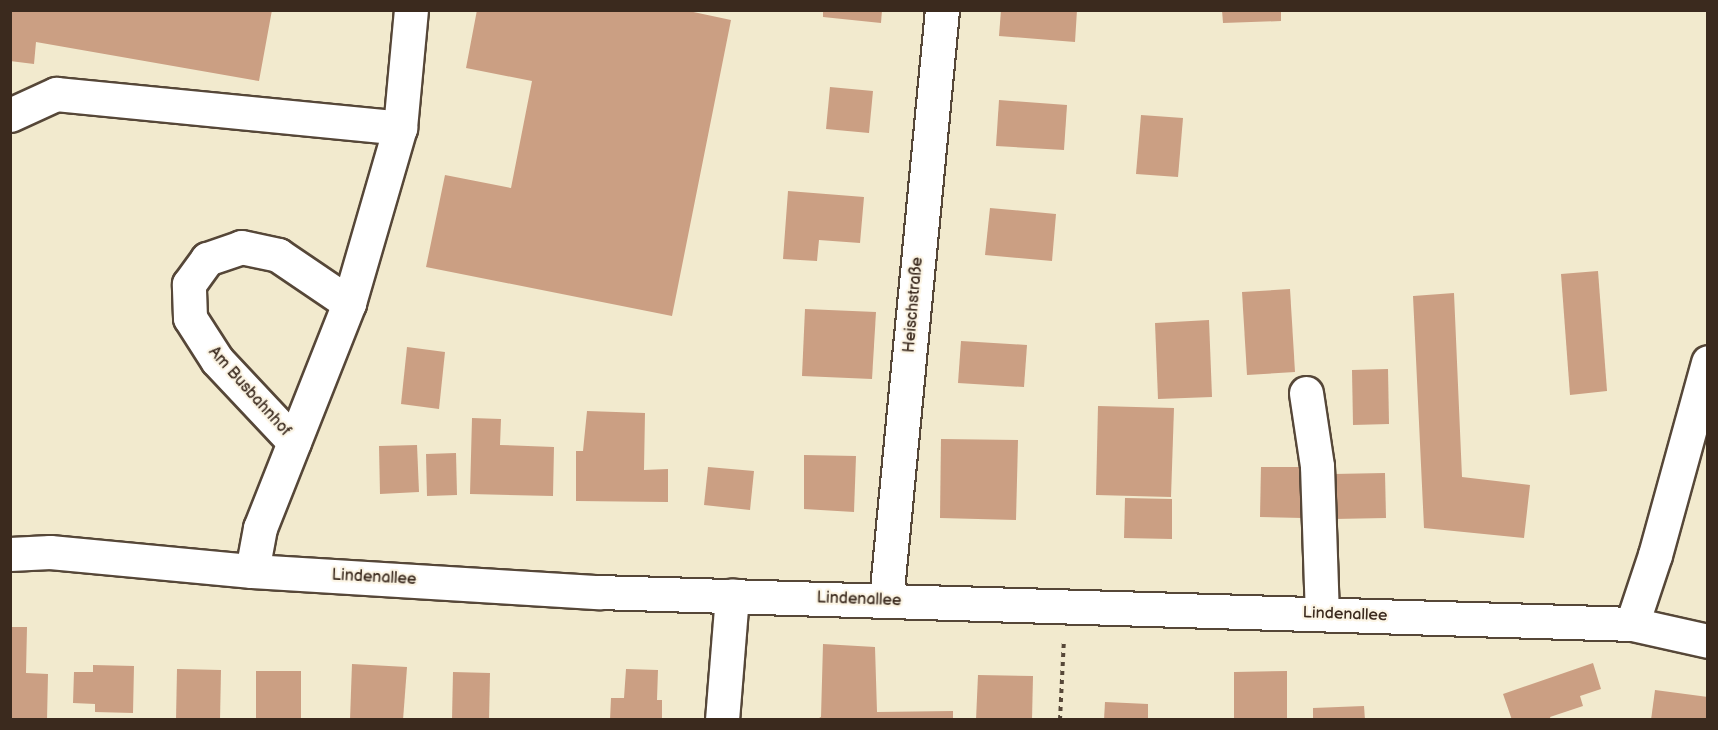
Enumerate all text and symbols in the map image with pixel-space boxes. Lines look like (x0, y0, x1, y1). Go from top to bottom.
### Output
street label: Heischstraße (900, 256, 928, 354)
street label: Am Busbahnhof (204, 343, 294, 441)
street label: Lindenallee (331, 566, 417, 590)
street label: Lindenallee (816, 589, 902, 611)
street label: Lindenallee (1302, 604, 1388, 626)

